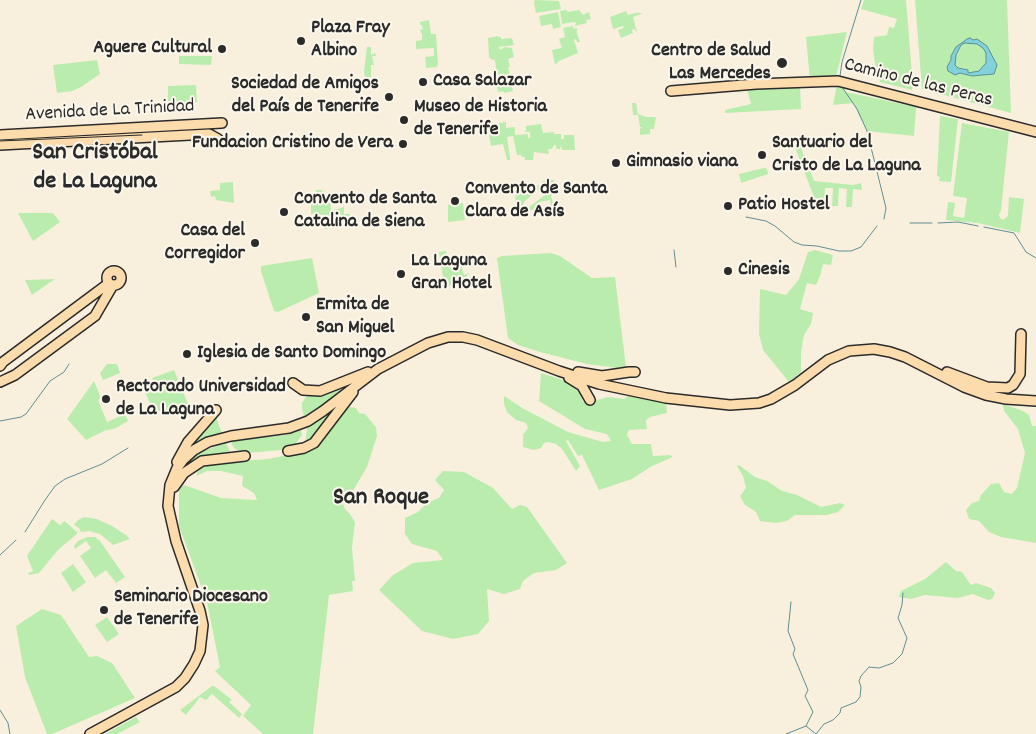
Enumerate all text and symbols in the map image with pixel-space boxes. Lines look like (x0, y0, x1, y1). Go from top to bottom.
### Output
place label: Plaza Fray Albino (311, 17, 390, 64)
marker: Plaza Fray Albino (295, 35, 307, 47)
place label: Aguere Cultural (93, 37, 212, 61)
place label: Centro de Salud Las Mercedes (651, 40, 771, 87)
marker: Aguere Cultural (216, 43, 228, 55)
street label: Camino de las Peras (841, 54, 995, 114)
marker: Centro de Salud Las Mercedes (775, 56, 789, 70)
place label: Casa Salazar (433, 70, 531, 94)
place label: Sociedad de Amigos del País de Tenerife (231, 73, 379, 120)
marker: Casa Salazar (417, 76, 429, 88)
marker: Sociedad de Amigos del País de Tenerife (383, 91, 395, 103)
street label: Avenida de La Trinidad (25, 96, 195, 128)
place label: Museo de Historia de Tenerife (414, 96, 547, 143)
marker: Museo de Historia de Tenerife (398, 114, 410, 126)
place label: Fundacion Cristino de Vera (192, 132, 393, 156)
place label: Santuario del Cristo de La Laguna (772, 132, 921, 179)
marker: Fundacion Cristino de Vera (397, 138, 409, 150)
district label: San Cristóbal de La Laguna (32, 140, 158, 199)
marker: Santuario del Cristo de La Laguna (756, 149, 768, 161)
place label: Gimnasio viana (626, 151, 738, 175)
marker: Gimnasio viana (610, 157, 622, 169)
place label: Convento de Santa Clara de Asís (465, 178, 607, 225)
place label: Convento de Santa Catalina de Siena (294, 188, 436, 235)
place label: Patio Hostel (738, 194, 829, 218)
marker: Convento de Santa Clara de Asís (449, 195, 461, 207)
marker: Patio Hostel (722, 200, 734, 212)
marker: Convento de Santa Catalina de Siena (278, 206, 290, 218)
place label: Casa del Corregidor (164, 220, 245, 267)
marker: Casa del Corregidor (249, 237, 261, 249)
place label: La Laguna Gran Hotel (411, 250, 492, 297)
place label: Cinesis (738, 259, 790, 283)
marker: Cinesis (722, 265, 734, 277)
marker: La Laguna Gran Hotel (395, 268, 407, 280)
place label: Ermita de San Miguel (316, 294, 394, 341)
marker: Ermita de San Miguel (300, 311, 312, 323)
place label: Iglesia de Santo Domingo (197, 342, 386, 366)
marker: Iglesia de Santo Domingo (181, 348, 193, 360)
place label: Rectorado Universidad de La Laguna (116, 376, 286, 423)
marker: Rectorado Universidad de La Laguna (100, 393, 112, 405)
district label: San Roque (333, 485, 429, 515)
place label: Seminario Diocesano de Tenerife (114, 586, 268, 633)
marker: Seminario Diocesano de Tenerife (98, 604, 110, 616)

